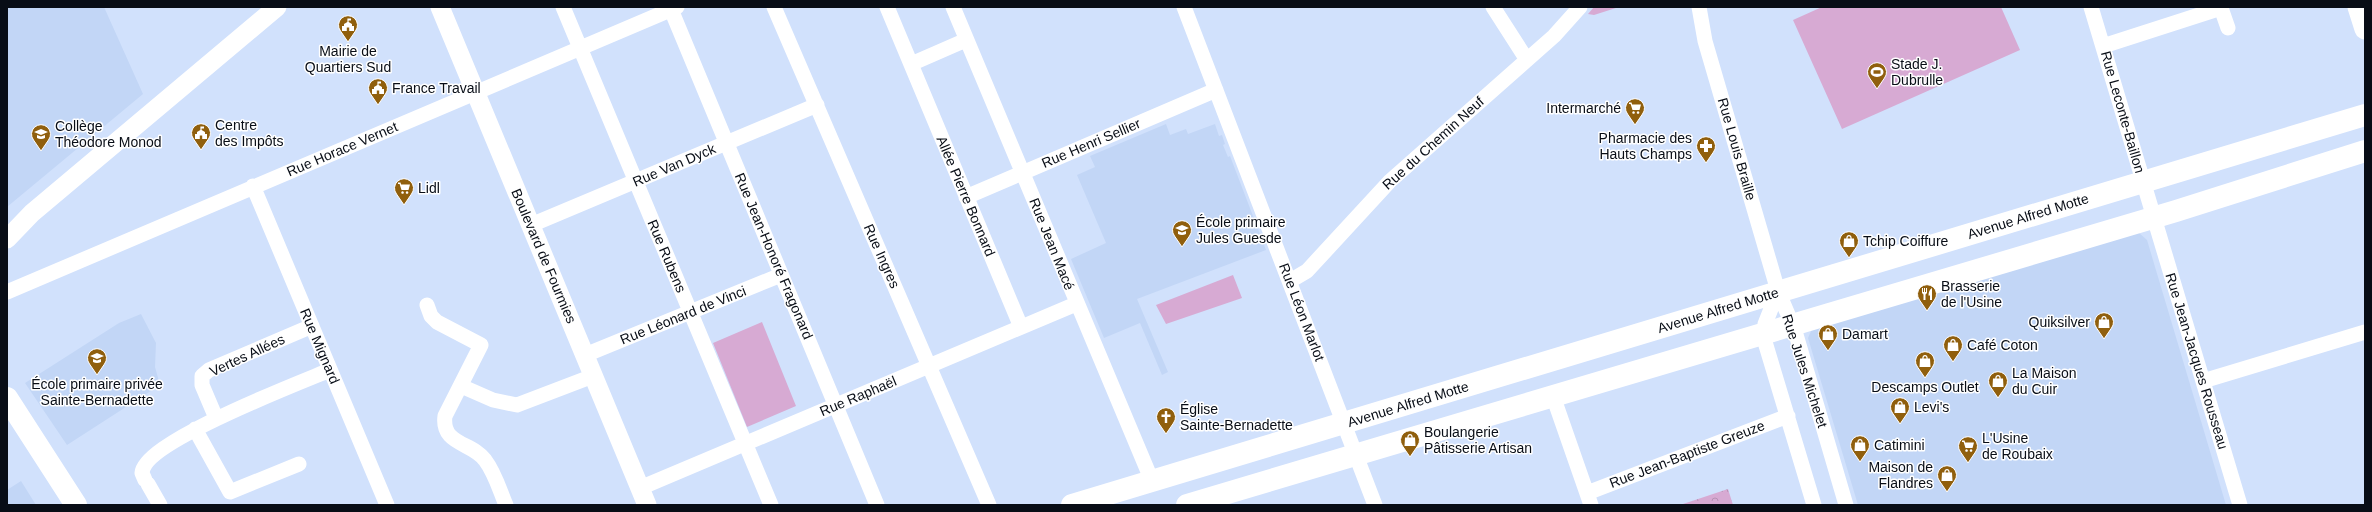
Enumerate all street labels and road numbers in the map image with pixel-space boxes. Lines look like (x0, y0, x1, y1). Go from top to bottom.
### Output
street label: Rue Leconte-Baillon (2098, 49, 2148, 175)
street label: Rue du Chemin Neuf (1379, 93, 1487, 193)
street label: Rue Louis Braille (1715, 96, 1759, 202)
street label: Rue Henri Sellier (1039, 115, 1143, 171)
street label: Rue Horace Vernet (284, 118, 400, 180)
street label: Allée Pierre Bonnard (933, 133, 999, 259)
street label: Rue Van Dyck (630, 140, 719, 190)
street label: Rue Jean-Honoré Fragonard (732, 170, 816, 342)
street label: Boulevard de Fourmies (508, 186, 580, 326)
street label: Avenue Alfred Motte (1965, 190, 2091, 242)
street label: Rue Jean Macé (1026, 196, 1078, 293)
street label: Rue Rubens (644, 217, 690, 295)
street label: Rue Ingres (861, 221, 903, 291)
street label: Rue Léon Marlot (1276, 261, 1328, 363)
street label: Rue Jean-Jacques Rousseau (2162, 271, 2232, 451)
street label: Rue Léonard de Vinci (618, 282, 748, 348)
street label: Avenue Alfred Motte (1655, 284, 1781, 336)
street label: Rue Mignard (297, 306, 343, 386)
street label: Rue Jules Michelet (1779, 312, 1831, 430)
street label: Vertes Allées (207, 331, 287, 379)
street label: Rue Raphaël (817, 373, 899, 419)
street label: Avenue Alfred Motte (1345, 378, 1471, 430)
street label: Rue Jean-Baptiste Greuze (1607, 417, 1767, 491)

